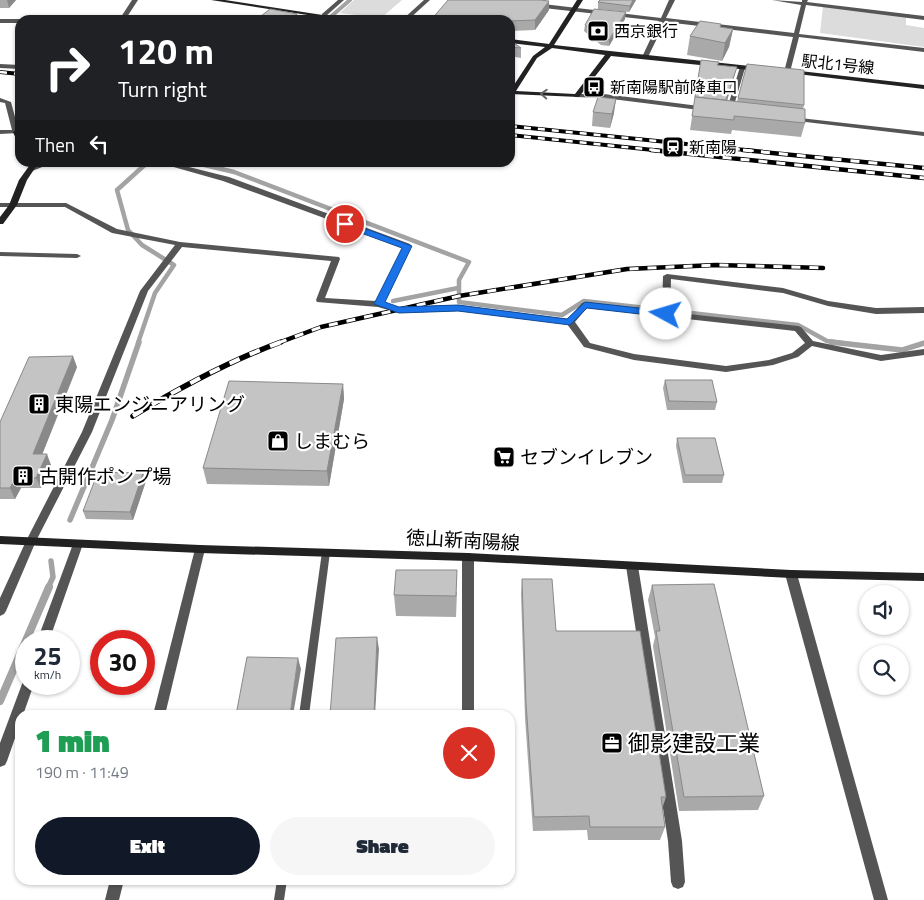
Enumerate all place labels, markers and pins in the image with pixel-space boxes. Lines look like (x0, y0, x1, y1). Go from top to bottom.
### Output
bank icon: 西京銀行 (586, 19, 610, 43)
place label: 西京銀行 (614, 19, 678, 43)
bus stop icon: 新南陽駅前降車口 (582, 75, 606, 99)
place label: 新南陽駅前降車口 (610, 75, 738, 99)
station icon: 新南陽 (661, 135, 685, 159)
place label: 新南陽 (689, 135, 737, 159)
pin (324, 203, 366, 245)
place label: 東陽エンジニアリング (55, 389, 245, 418)
building icon: 東陽エンジニアリング (27, 392, 51, 416)
place label: しまむら (294, 426, 370, 455)
shop icon: しまむら (266, 429, 290, 453)
place label: セブンイレブン (520, 442, 653, 471)
supermarket icon: セブンイレブン (492, 445, 516, 469)
place label: 古開作ポンプ場 (39, 461, 171, 490)
building icon: 古開作ポンプ場 (11, 464, 35, 488)
place label: 御影建設工業 (628, 726, 760, 760)
office icon: 御影建設工業 (600, 731, 624, 755)

